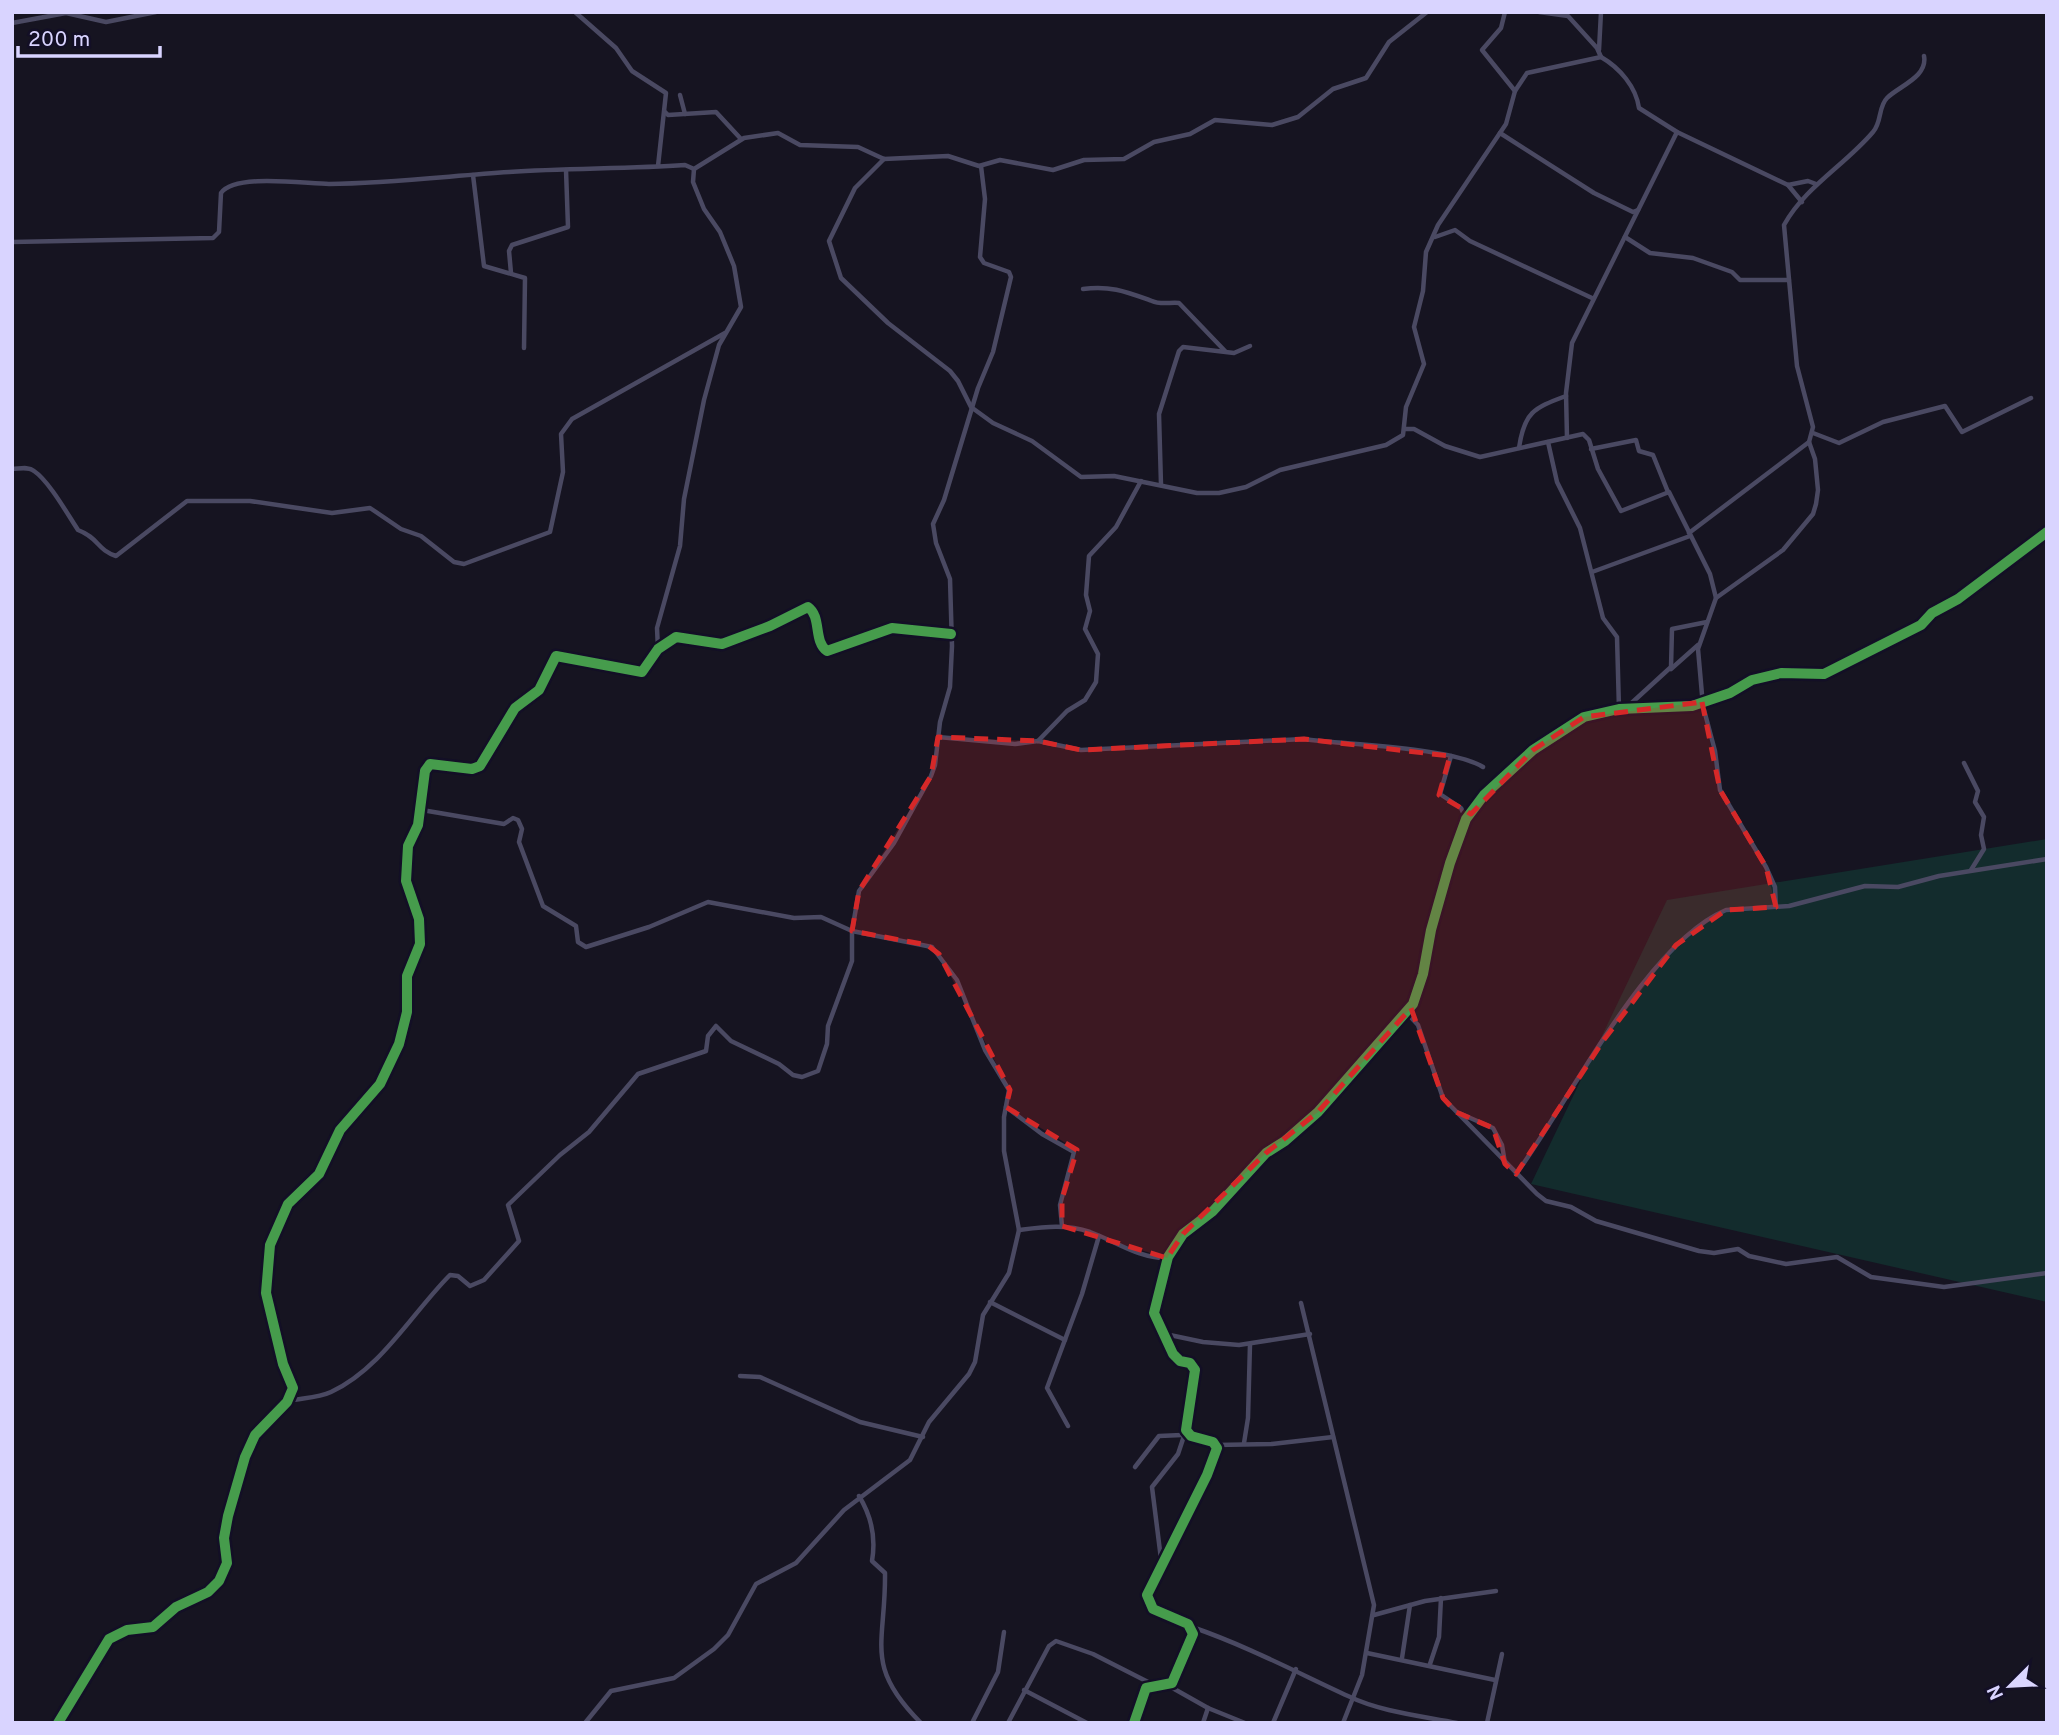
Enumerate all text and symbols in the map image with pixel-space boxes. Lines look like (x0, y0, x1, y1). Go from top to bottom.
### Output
scale bar (18, 14, 159, 58)
text: 200 m (28, 27, 90, 54)
north arrow (1975, 1651, 2045, 1721)
text: N (1983, 1681, 2010, 1703)

